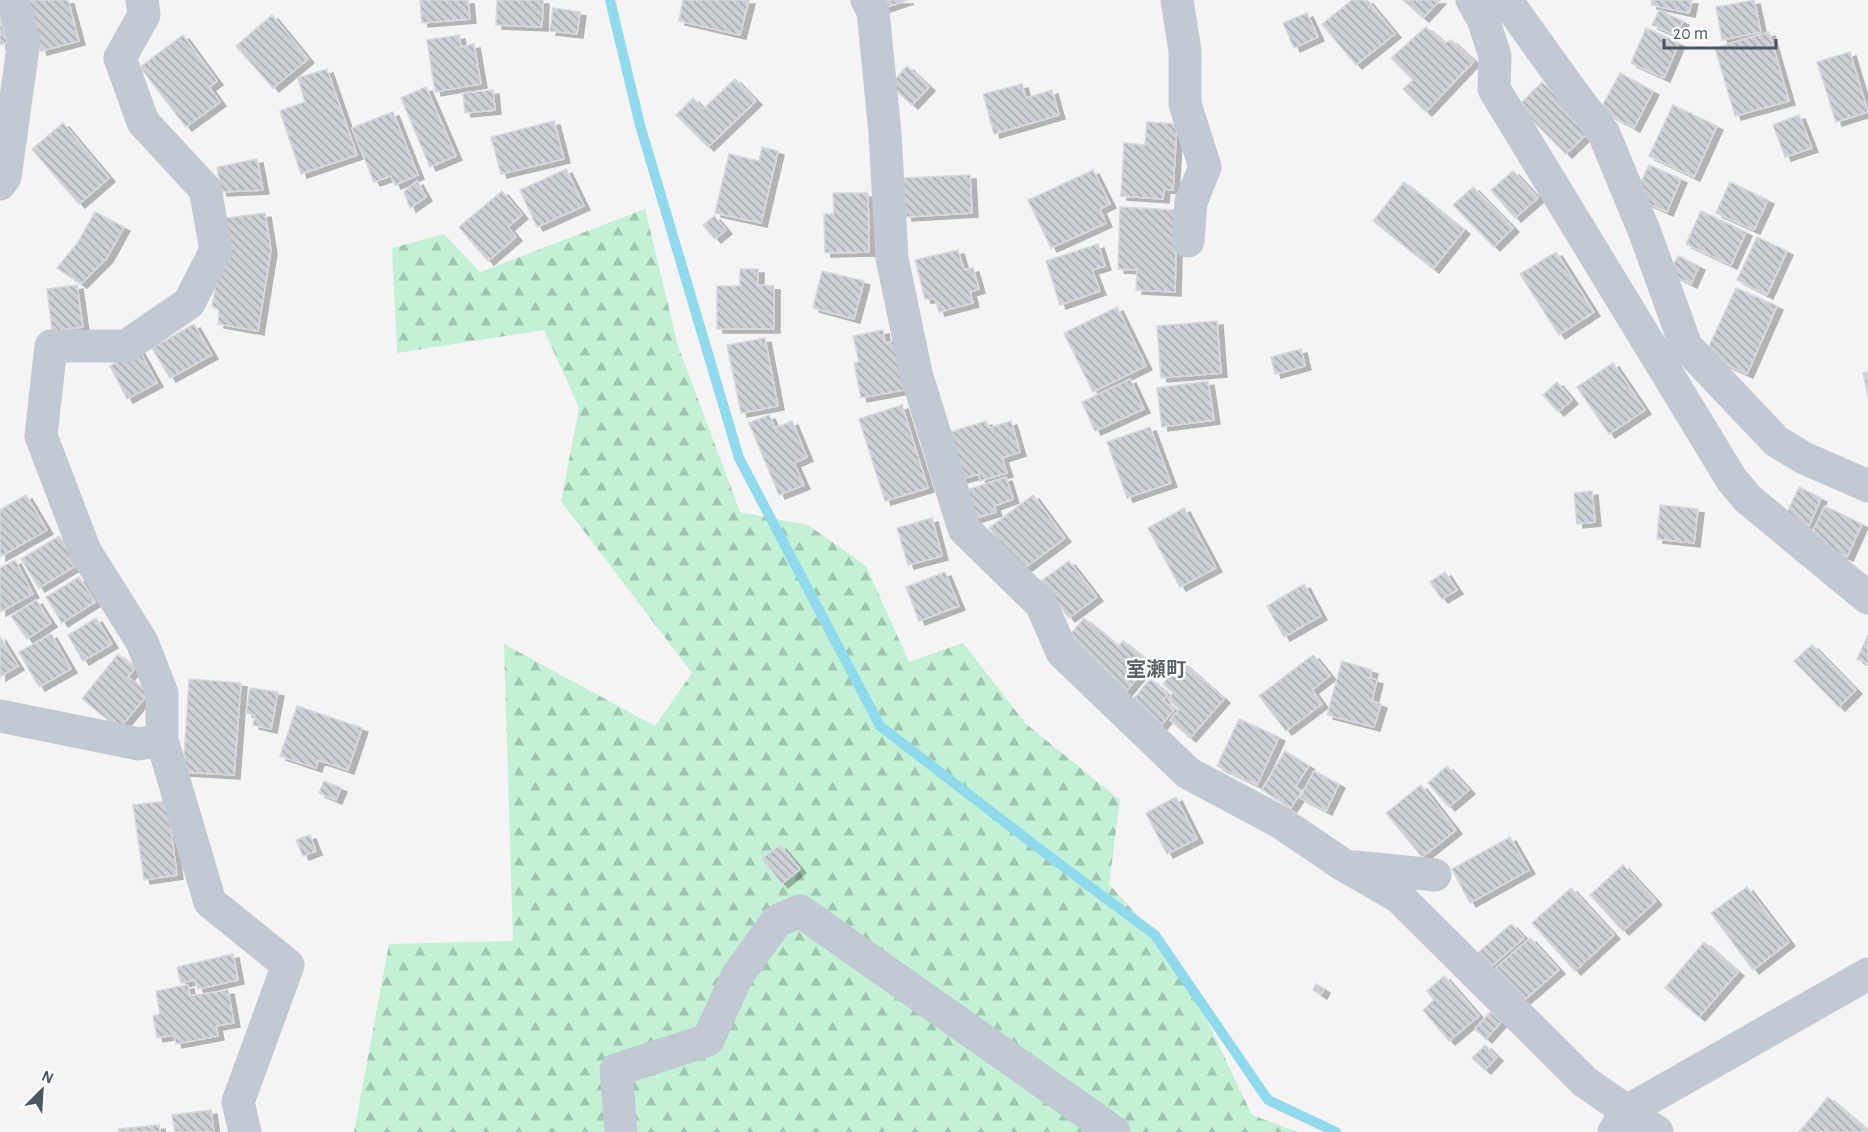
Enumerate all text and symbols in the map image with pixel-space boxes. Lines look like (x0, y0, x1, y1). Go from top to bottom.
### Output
scale bar (1664, 12, 1776, 50)
text: 20 m (1673, 25, 1708, 43)
district label: 室瀬町 (1126, 659, 1186, 680)
north arrow (12, 1060, 72, 1120)
text: N (39, 1068, 56, 1087)

